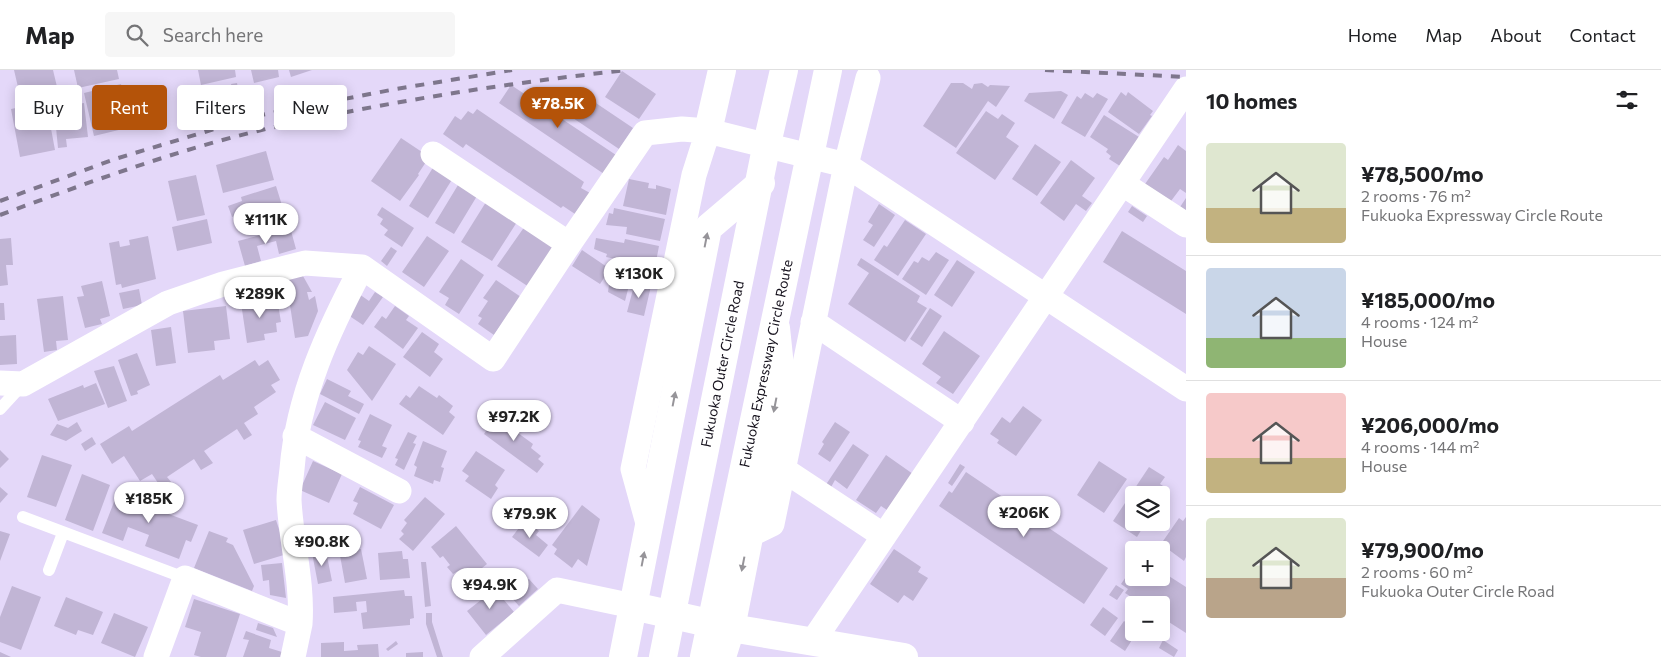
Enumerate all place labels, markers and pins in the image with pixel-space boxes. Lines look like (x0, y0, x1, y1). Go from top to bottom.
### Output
pin: ¥78.5K (517, 87, 599, 129)
pin: ¥111K (231, 202, 301, 245)
pin: ¥130K (604, 256, 674, 299)
pin: ¥289K (225, 276, 295, 319)
pin: ¥97.2K (473, 400, 555, 442)
pin: ¥185K (114, 482, 184, 524)
pin: ¥79.9K (489, 496, 571, 539)
pin: ¥206K (989, 496, 1059, 538)
pin: ¥90.8K (281, 524, 363, 567)
pin: ¥94.9K (449, 568, 531, 610)

